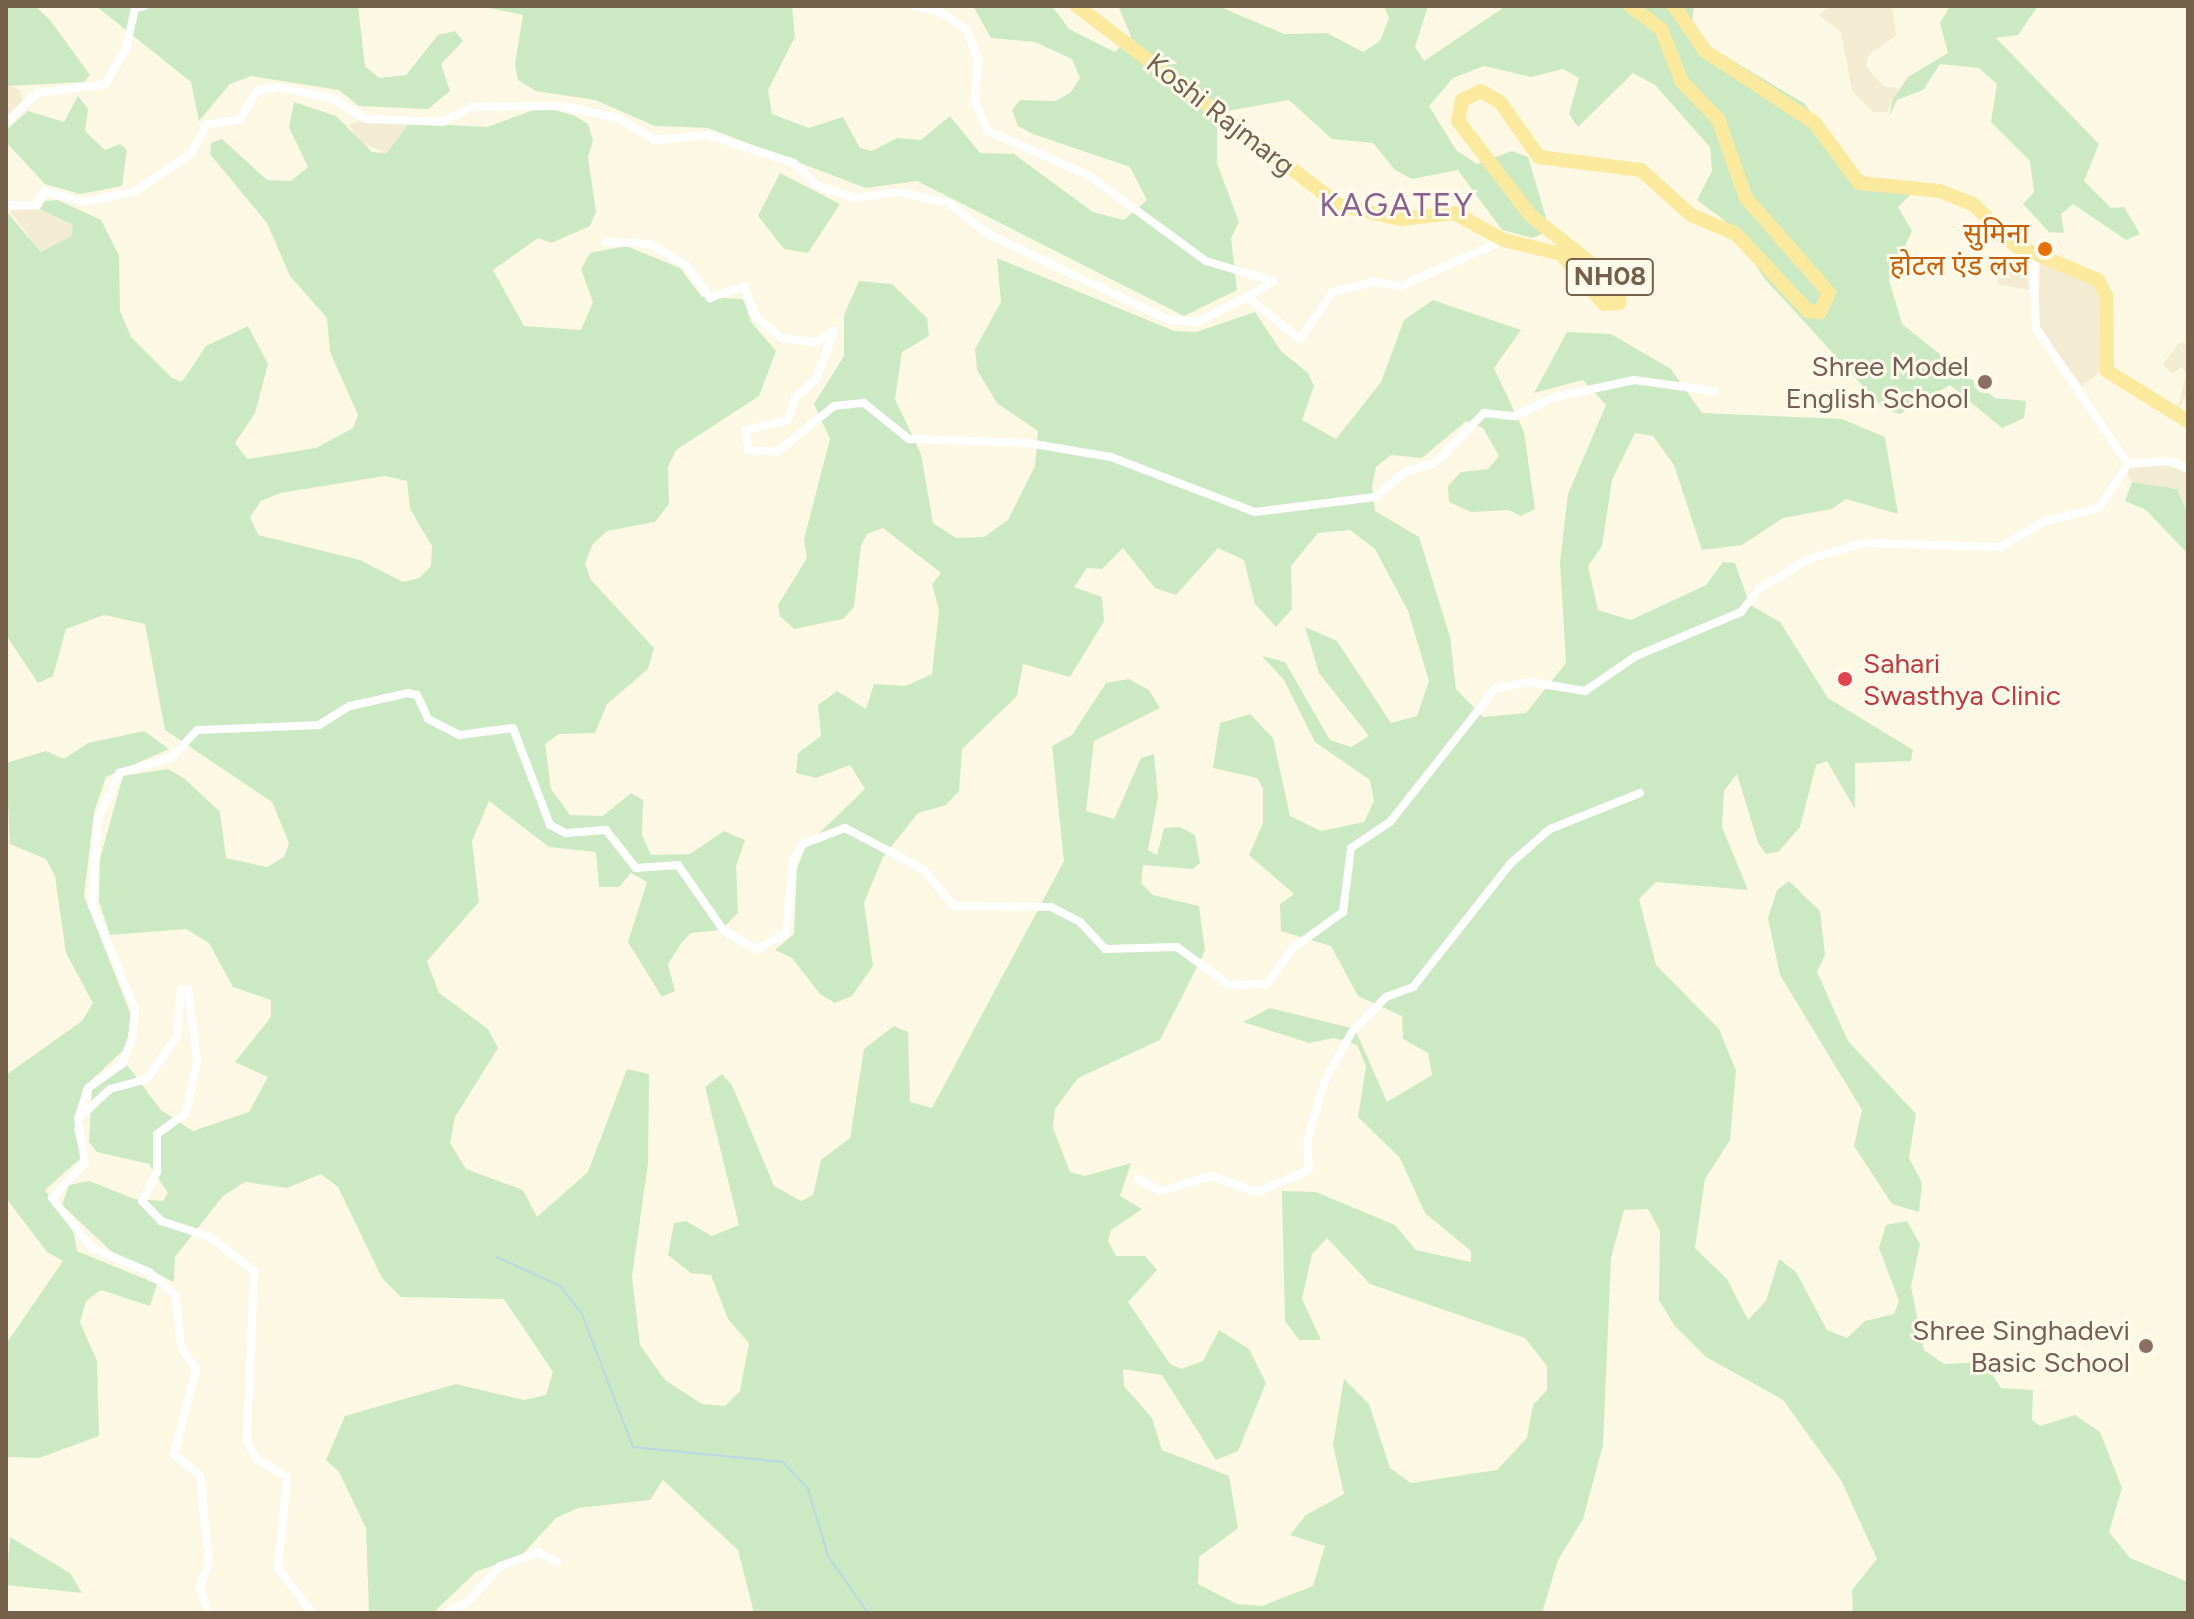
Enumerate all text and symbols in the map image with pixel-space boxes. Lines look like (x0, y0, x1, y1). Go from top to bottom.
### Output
street label: Koshi Rajmarg (1140, 46, 1302, 182)
district label: KAGATEY (1319, 186, 1475, 224)
place label: सुमिना होटल एंड लज (1890, 216, 2029, 282)
marker: सुमिना होटल एंड लज (2036, 240, 2054, 258)
road number: NH08 (1564, 255, 1656, 299)
place label: Shree Model English School (1786, 349, 1969, 415)
marker: Shree Model English School (1976, 373, 1994, 391)
place label: Sahari Swasthya Clinic (1863, 646, 2061, 712)
marker: Sahari Swasthya Clinic (1834, 668, 1856, 690)
place label: Shree Singhadevi Basic School (1912, 1313, 2130, 1379)
marker: Shree Singhadevi Basic School (2137, 1337, 2155, 1355)

